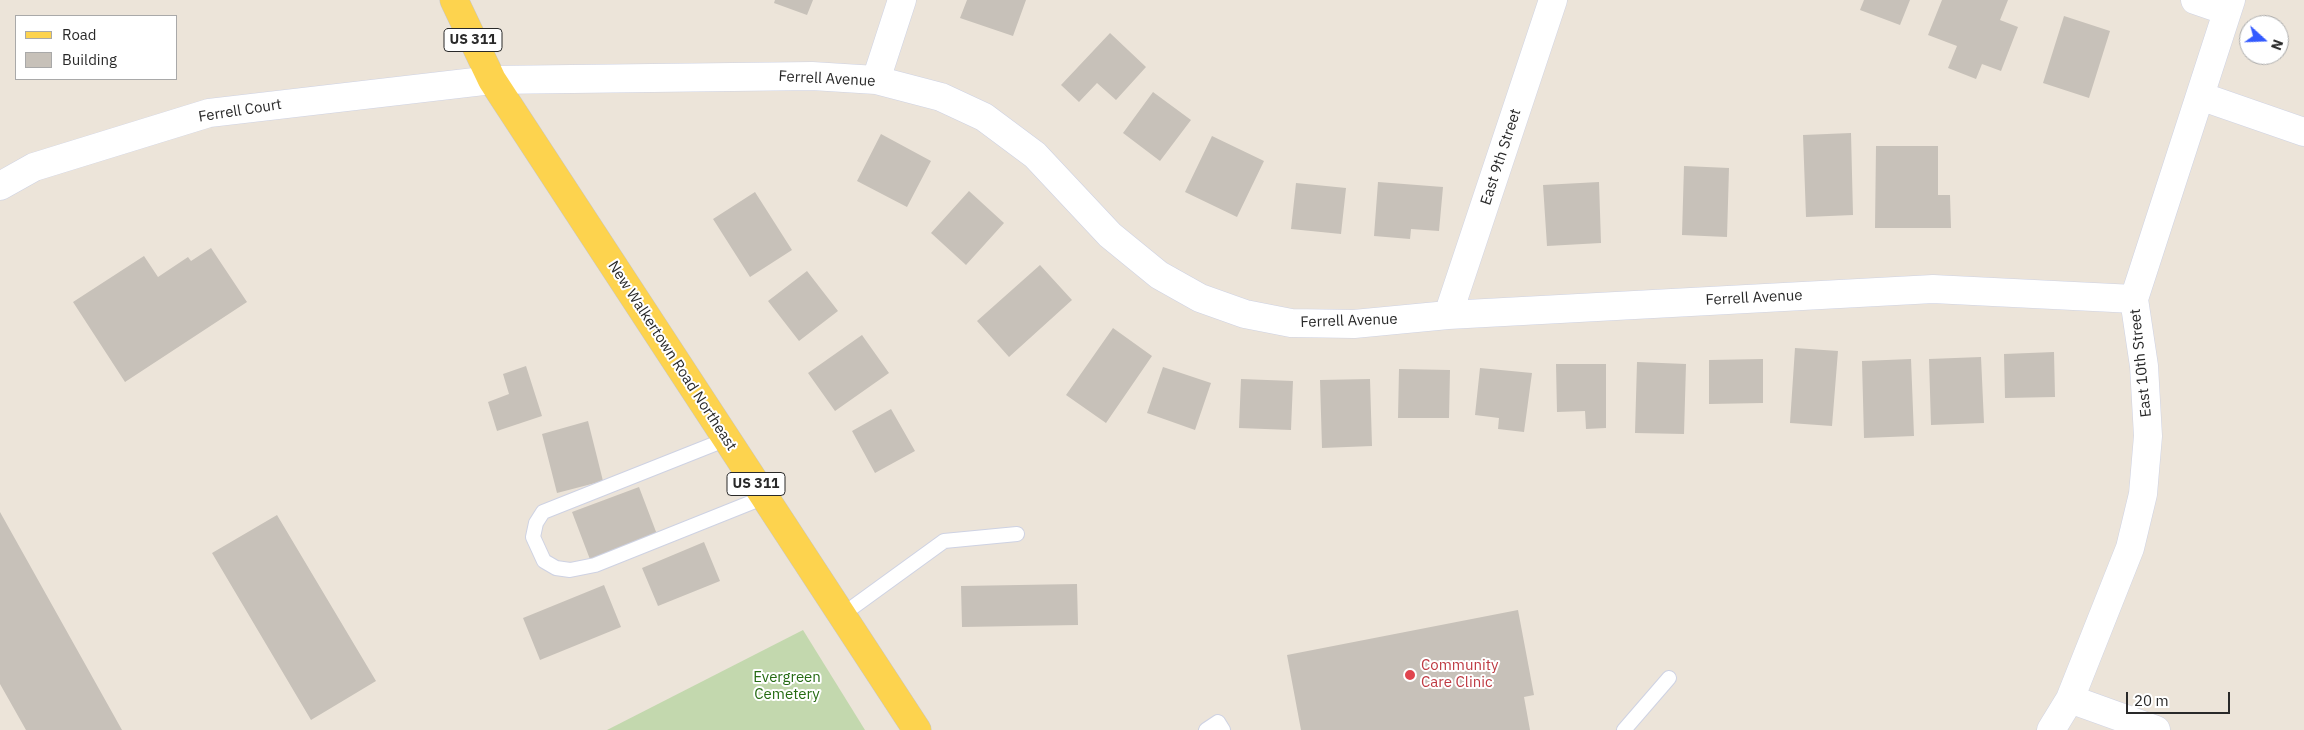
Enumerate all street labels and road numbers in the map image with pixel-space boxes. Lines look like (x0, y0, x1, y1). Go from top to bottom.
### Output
road number: US 311 (444, 28, 502, 52)
street label: Ferrell Avenue (778, 67, 876, 91)
street label: Ferrell Court (197, 96, 283, 126)
street label: East 9th Street (1477, 107, 1525, 207)
street label: New Walkertown Road Northeast (604, 258, 740, 454)
street label: Ferrell Avenue (1705, 286, 1803, 310)
street label: East 10th Street (2126, 308, 2156, 418)
street label: Ferrell Avenue (1300, 310, 1398, 332)
road number: US 311 (727, 472, 785, 496)

